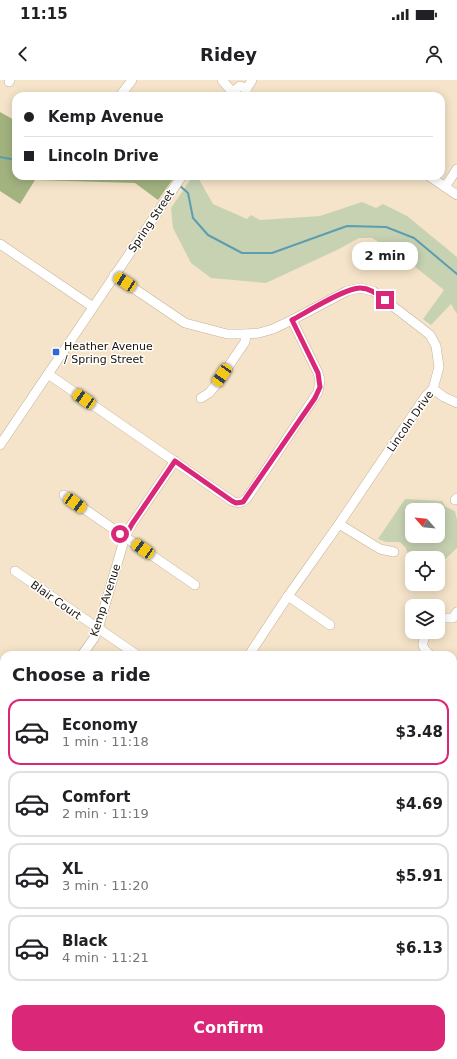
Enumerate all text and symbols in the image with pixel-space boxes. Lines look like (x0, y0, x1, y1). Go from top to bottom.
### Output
text: 11:15 (20, 5, 68, 23)
icon: back (12, 43, 34, 65)
icon: person (423, 43, 445, 65)
text: Ridey (200, 44, 257, 65)
text: Kemp Avenue (48, 108, 164, 126)
text: Lincoln Drive (48, 147, 159, 165)
street label: Spring Street (126, 187, 177, 255)
callout: 2 min (352, 242, 418, 270)
text: 2 min (365, 248, 405, 263)
car (112, 270, 138, 294)
route end (376, 291, 394, 309)
place label: Heather Avenue / Spring Street (64, 340, 153, 366)
marker: Heather Avenue / Spring Street (51, 347, 61, 357)
car (210, 362, 234, 388)
car (71, 387, 97, 411)
street label: Lincoln Drive (384, 388, 436, 454)
car (62, 491, 88, 515)
north arrow (405, 503, 445, 543)
map controls (405, 503, 445, 639)
route start (111, 525, 129, 543)
car (130, 537, 156, 561)
button: locate (405, 551, 445, 591)
street label: Kemp Avenue (88, 562, 123, 638)
street label: Blair Court (28, 578, 84, 623)
button: layers (405, 599, 445, 639)
text: Choose a ride (12, 664, 151, 685)
icon: car (14, 714, 50, 750)
text: Economy (62, 716, 138, 734)
text: $3.48 (396, 723, 443, 741)
text: 1 min · 11:18 (62, 734, 149, 749)
icon: car (14, 786, 50, 822)
text: Comfort (62, 788, 130, 806)
text: $4.69 (396, 795, 443, 813)
text: 2 min · 11:19 (62, 806, 149, 821)
icon: car (14, 858, 50, 894)
text: XL (62, 860, 83, 878)
text: $5.91 (396, 867, 443, 885)
text: 3 min · 11:20 (62, 878, 149, 893)
icon: car (14, 930, 50, 966)
text: Black (62, 932, 108, 950)
text: $6.13 (396, 939, 443, 957)
text: 4 min · 11:21 (62, 950, 149, 965)
button: Confirm (12, 1005, 445, 1051)

